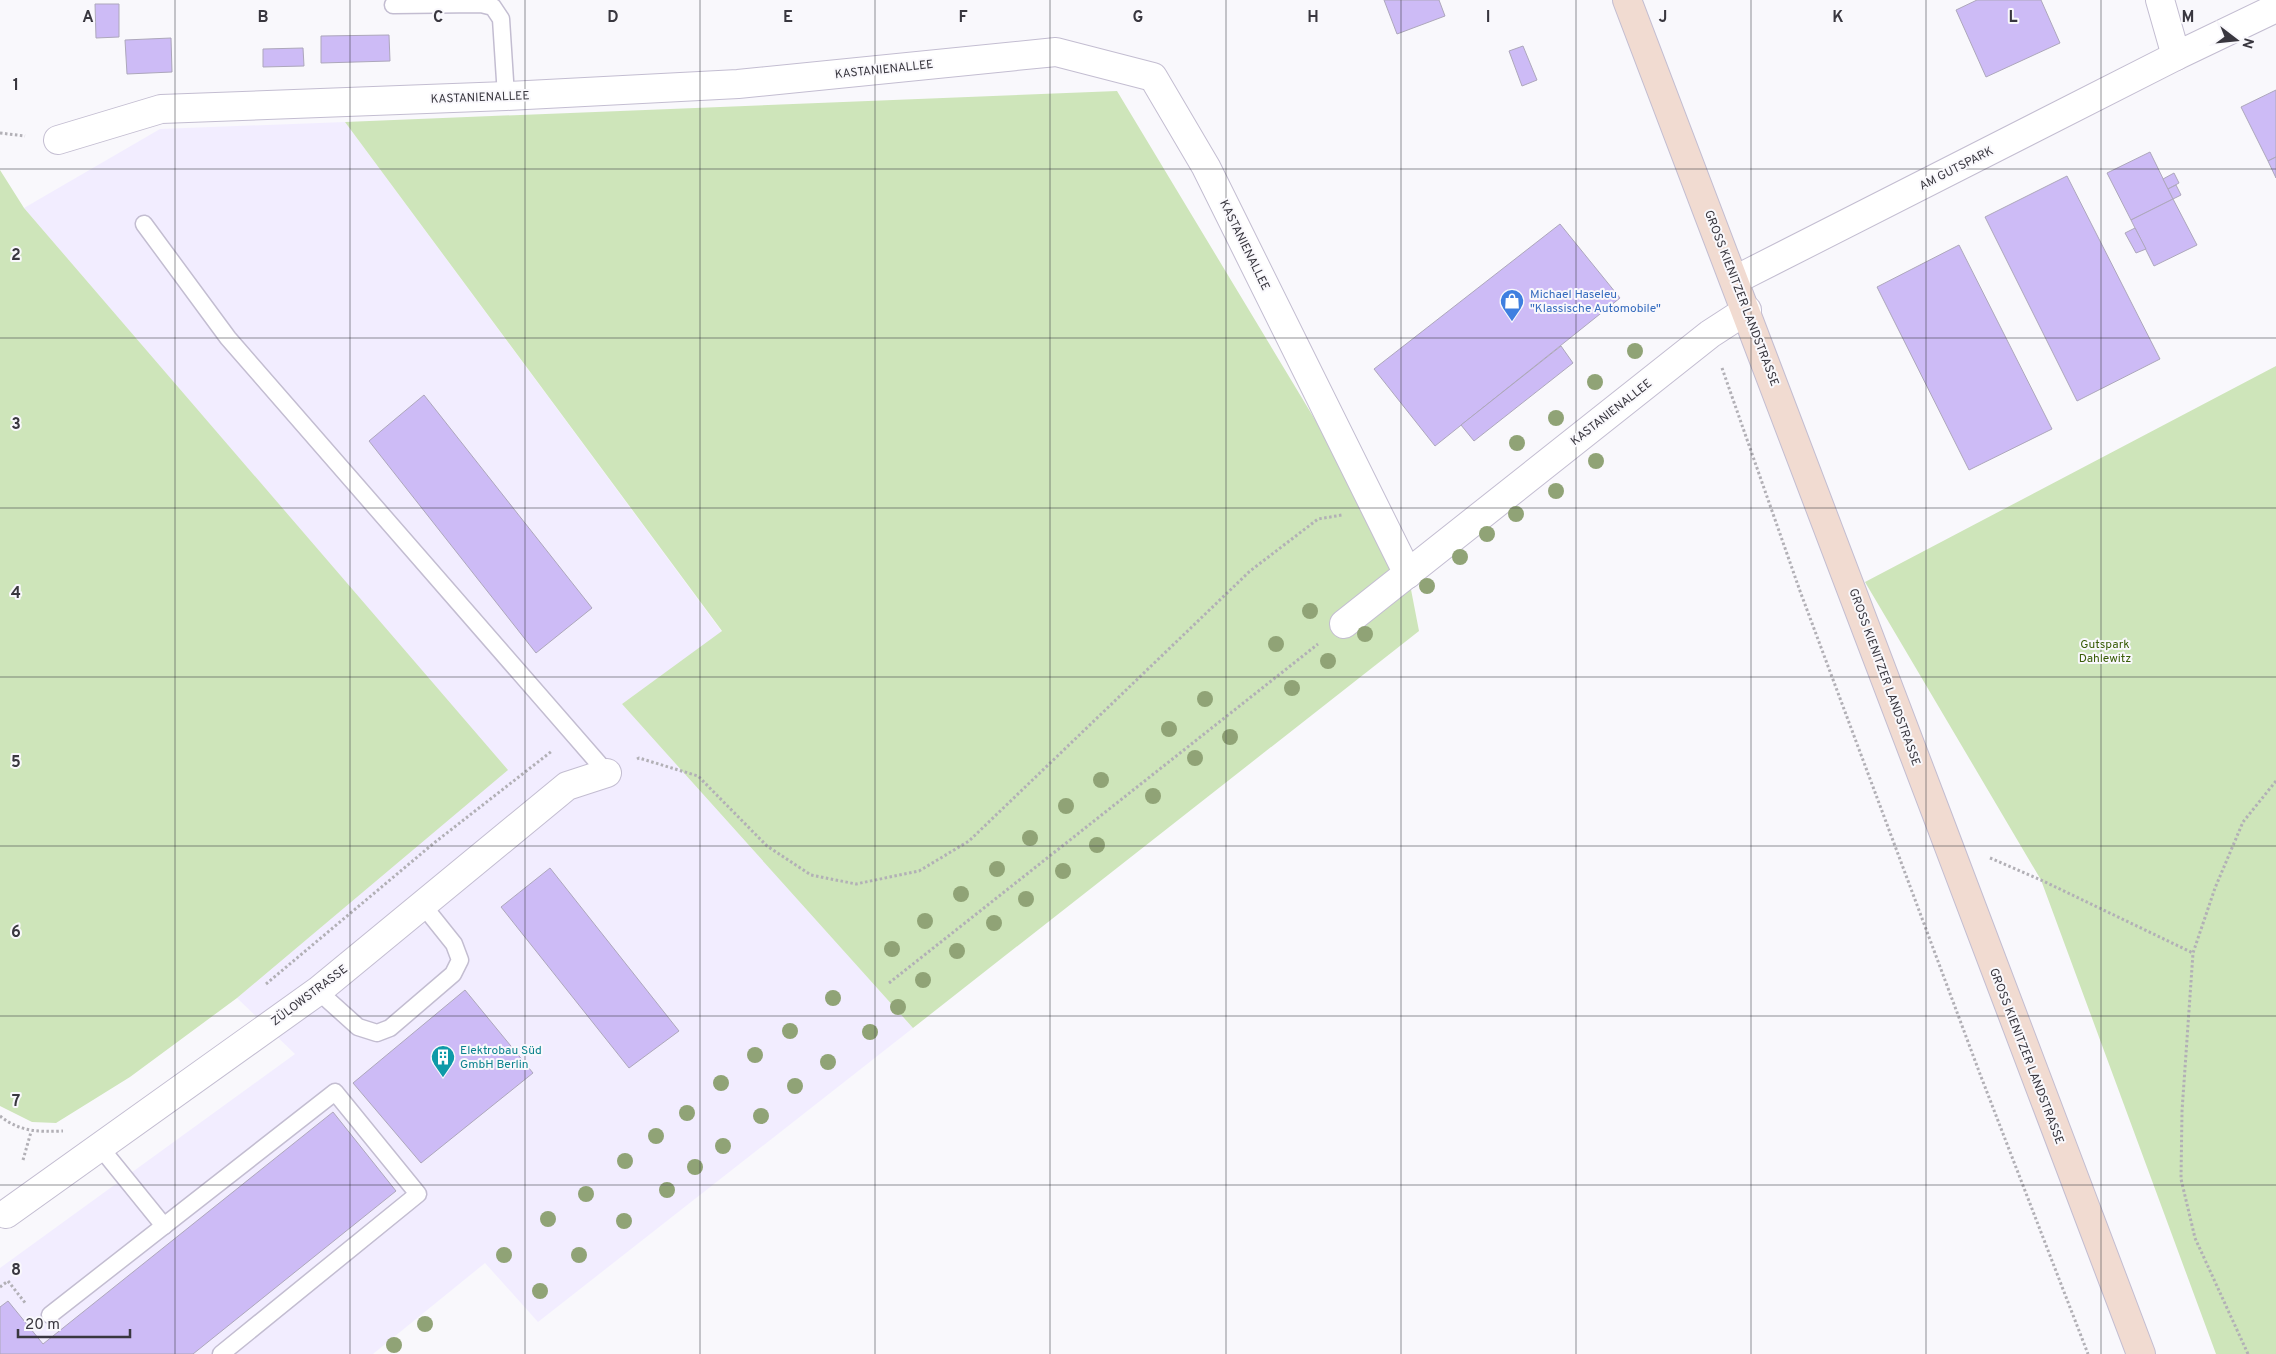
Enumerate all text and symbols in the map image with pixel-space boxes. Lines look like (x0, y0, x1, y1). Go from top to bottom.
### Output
text: A (82, 8, 94, 28)
text: B (257, 8, 269, 28)
text: C (433, 8, 443, 28)
text: D (607, 8, 619, 28)
text: E (783, 8, 793, 28)
text: F (958, 8, 968, 28)
text: G (1133, 8, 1143, 28)
text: H (1307, 8, 1319, 28)
text: I (1486, 8, 1490, 28)
text: J (1659, 8, 1667, 28)
text: K (1832, 8, 1844, 28)
text: L (2008, 8, 2018, 28)
text: M (2182, 8, 2194, 28)
north arrow (2211, 15, 2261, 65)
text: N (2237, 36, 2257, 50)
street label: KASTANIENALLEE (834, 57, 934, 83)
text: 1 (13, 76, 19, 96)
street label: KASTANIENALLEE (430, 88, 530, 108)
street label: AM GUTSPARK (1917, 143, 1996, 194)
street label: KASTANIENALLEE (1215, 197, 1273, 293)
street label: GROSS KIENITZER LANDSTRASSE (1700, 208, 1782, 389)
text: 2 (11, 246, 21, 266)
place label: Michael Haseleu "Klassische Automobile" (1530, 287, 1661, 317)
shop icon: Michael Haseleu "Klassische Automobile" (1499, 288, 1525, 322)
street label: KASTANIENALLEE (1568, 376, 1656, 450)
text: 3 (11, 415, 21, 435)
text: 4 (11, 584, 21, 604)
street label: GROSS KIENITZER LANDSTRASSE (1844, 586, 1924, 768)
park label: Gutspark Dahlewitz (2079, 637, 2131, 667)
text: 5 (11, 753, 21, 773)
text: 6 (11, 923, 21, 943)
street label: ZÜLOWSTRASSE (268, 962, 351, 1030)
street label: GROSS KIENITZER LANDSTRASSE (1985, 966, 2067, 1147)
place label: Elektrobau Süd GmbH Berlin (460, 1043, 542, 1073)
building icon: Elektrobau Süd GmbH Berlin (430, 1044, 456, 1078)
text: 7 (12, 1092, 20, 1112)
text: 8 (11, 1261, 21, 1281)
scale bar (18, 1306, 130, 1338)
text: 20 m (25, 1316, 60, 1335)

